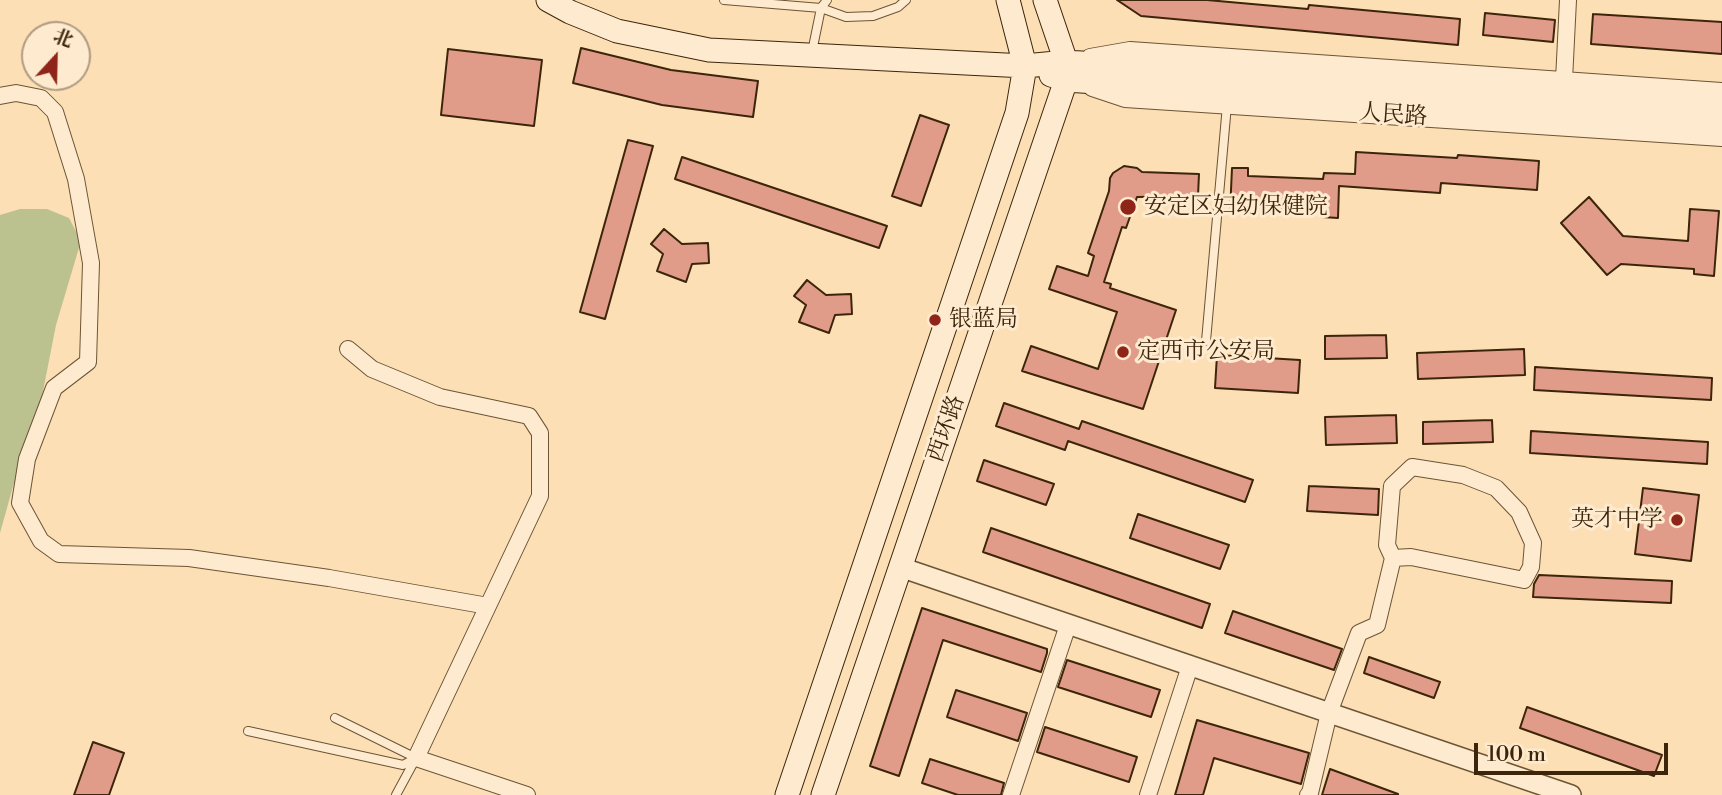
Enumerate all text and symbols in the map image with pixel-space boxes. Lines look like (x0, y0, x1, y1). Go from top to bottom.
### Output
north arrow (21, 21, 91, 91)
text: 北 (50, 24, 76, 53)
street label: 人民路 (1358, 100, 1428, 132)
place label: 安定区妇幼保健院 (1144, 193, 1328, 221)
marker: 安定区妇幼保健院 (1118, 197, 1138, 217)
place label: 银蓝局 (949, 306, 1018, 334)
marker: 银蓝局 (927, 312, 943, 328)
place label: 定西市公安局 (1137, 338, 1275, 366)
marker: 定西市公安局 (1115, 344, 1131, 360)
street label: 西环路 (923, 392, 971, 466)
place label: 英才中学 (1571, 506, 1663, 534)
marker: 英才中学 (1669, 512, 1685, 528)
scale bar (1477, 728, 1671, 772)
text: 100 m (1487, 742, 1546, 768)

